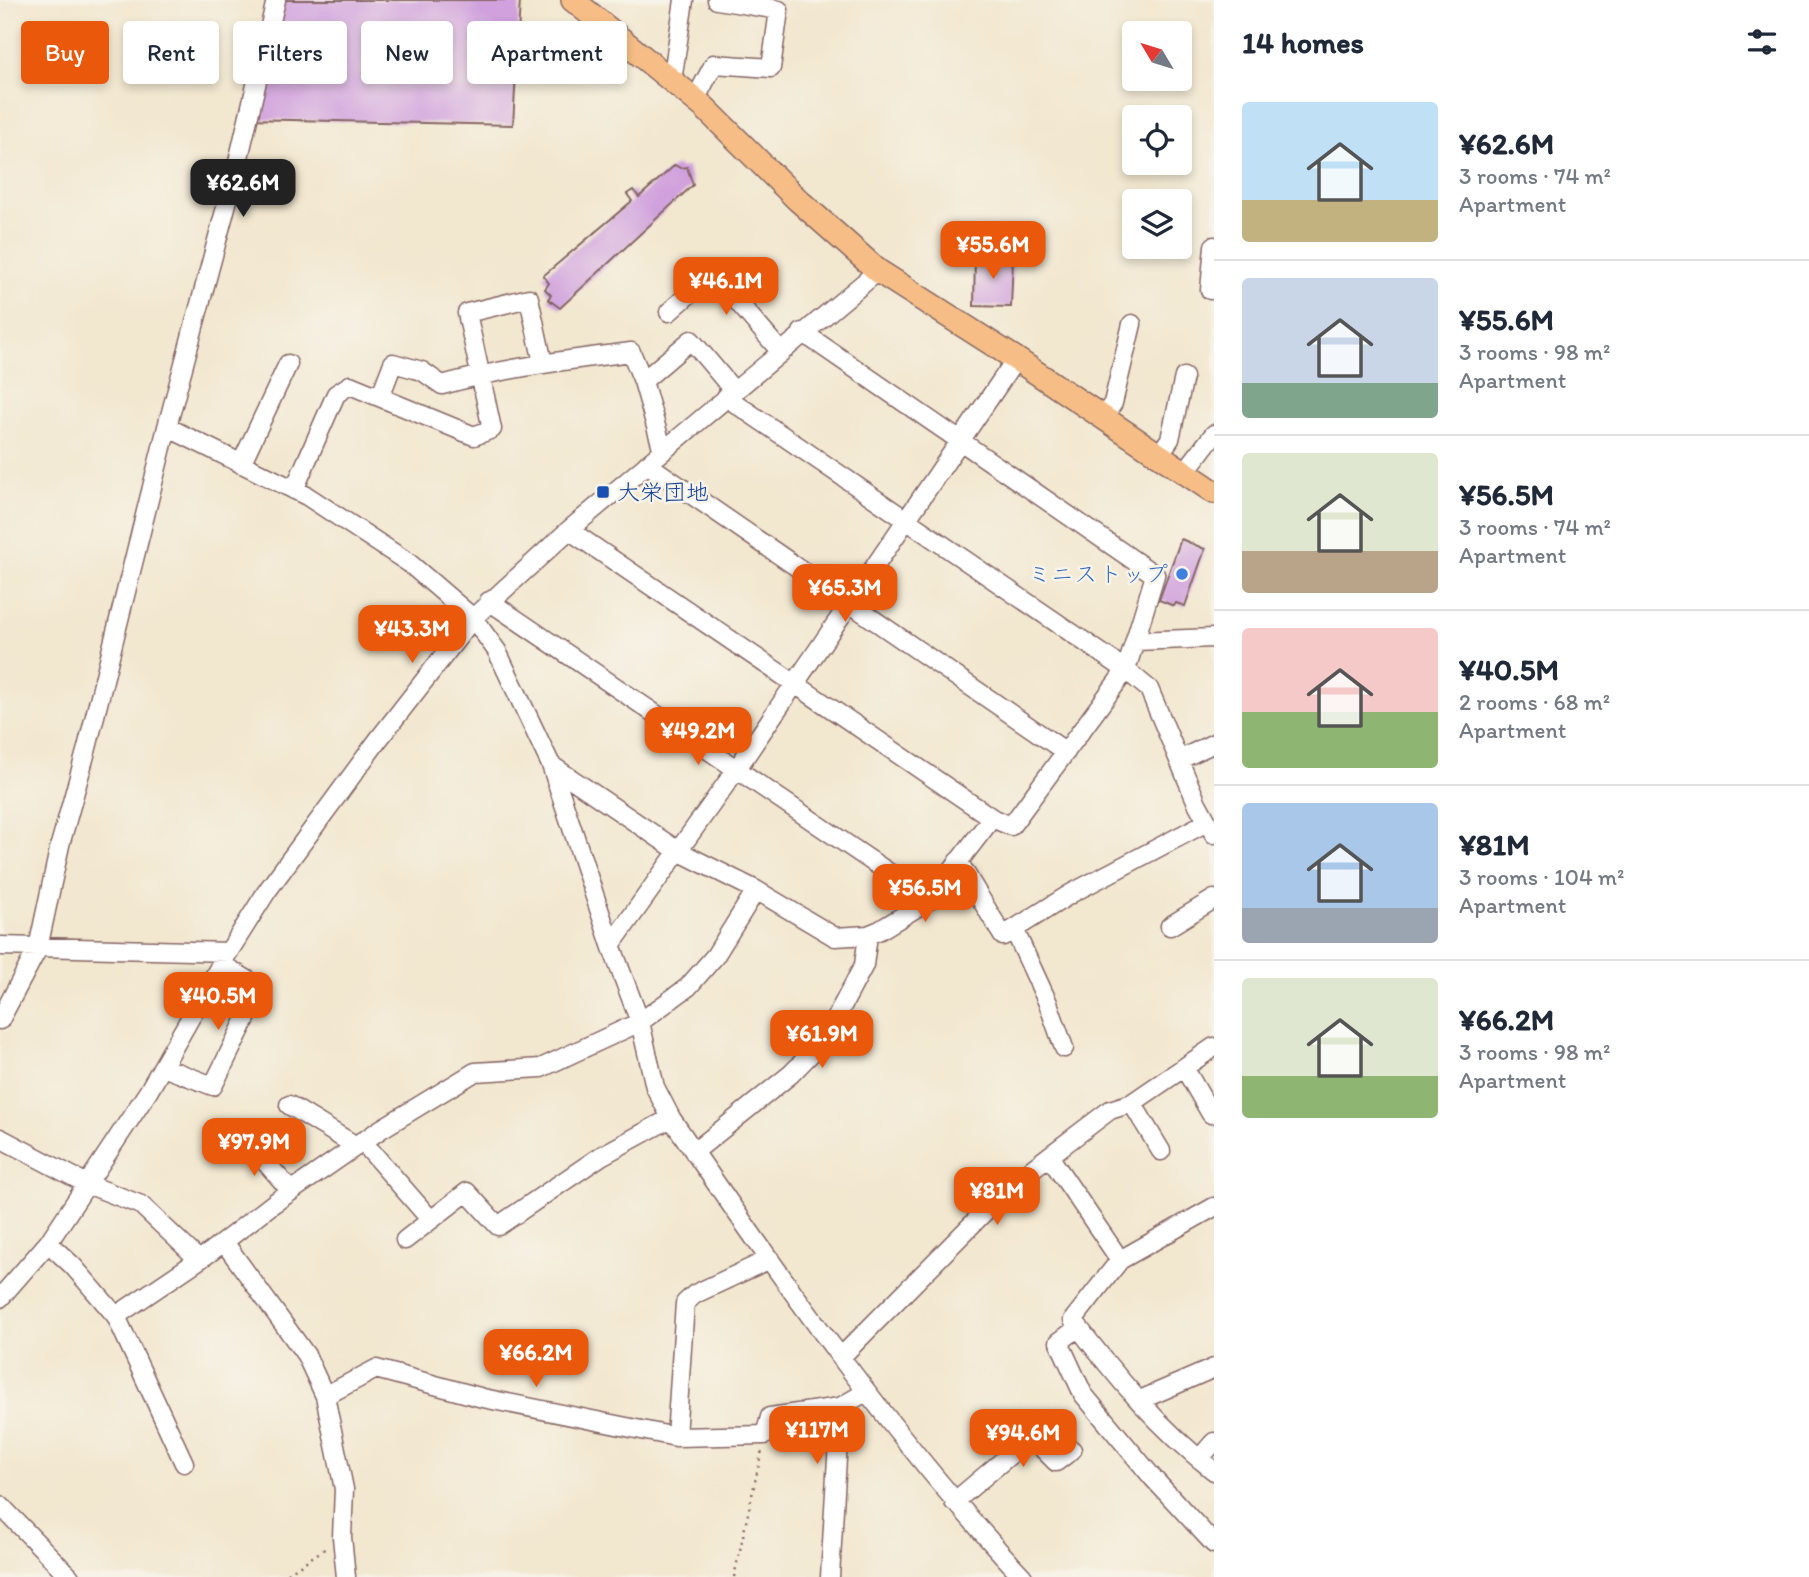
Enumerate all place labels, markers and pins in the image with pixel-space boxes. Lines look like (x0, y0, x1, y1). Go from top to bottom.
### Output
pin: ¥62.6M (186, 160, 300, 219)
pin: ¥55.6M (936, 222, 1050, 281)
pin: ¥46.1M (669, 258, 783, 317)
place label: 大栄団地 (617, 478, 709, 506)
marker: 大栄団地 (595, 484, 611, 500)
place label: ミニストップ (1028, 560, 1168, 588)
pin: ¥65.3M (788, 564, 902, 624)
marker: ミニストップ (1174, 566, 1190, 582)
pin: ¥43.3M (355, 606, 469, 665)
pin: ¥49.2M (641, 708, 755, 767)
pin: ¥56.5M (868, 864, 982, 924)
pin: ¥40.5M (161, 972, 275, 1032)
pin: ¥61.9M (765, 1010, 879, 1070)
pin: ¥97.9M (197, 1118, 311, 1178)
pin: ¥81M (956, 1168, 1038, 1227)
pin: ¥66.2M (479, 1330, 593, 1389)
pin: ¥117M (768, 1406, 866, 1466)
pin: ¥94.6M (966, 1410, 1080, 1469)

